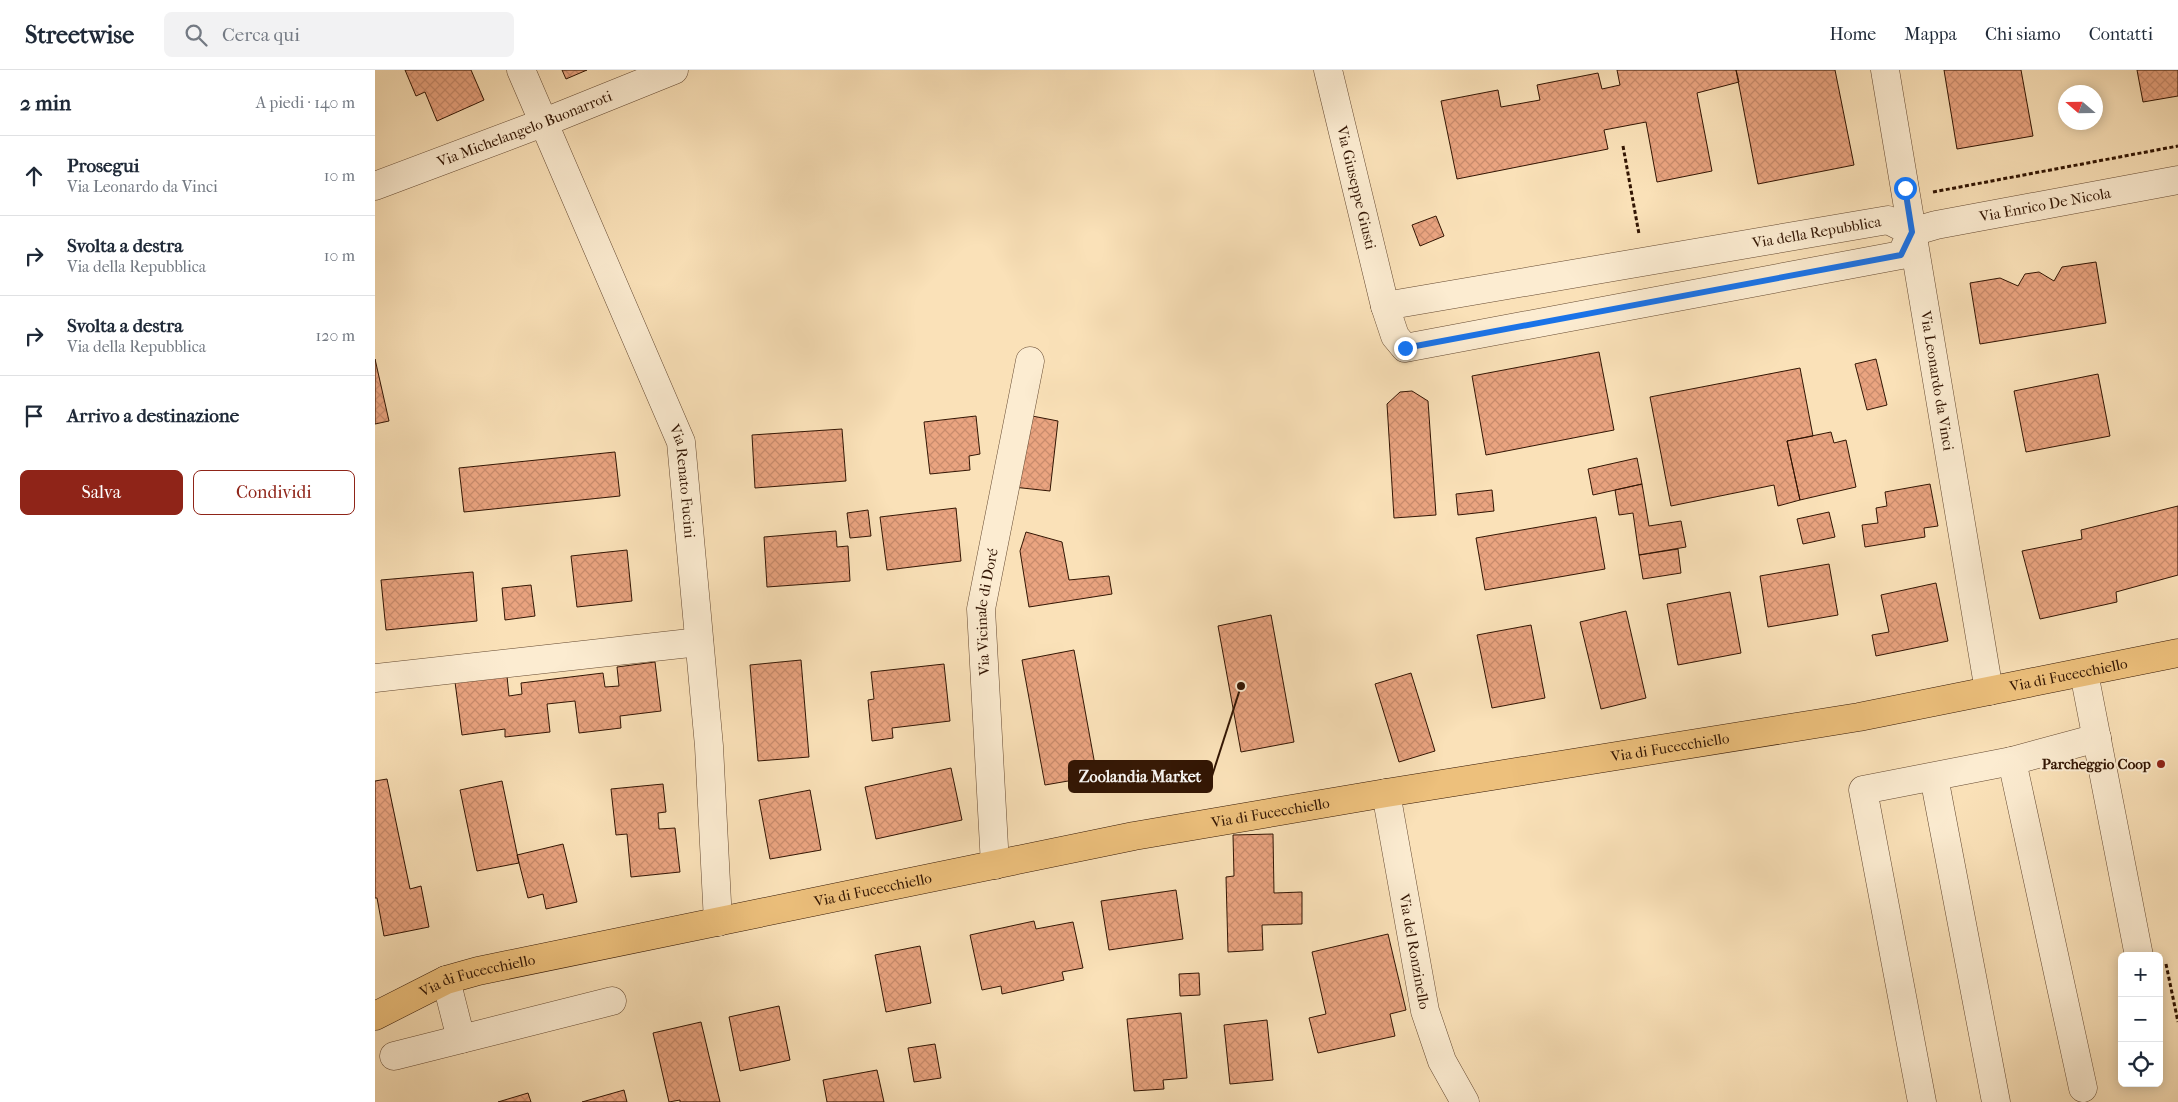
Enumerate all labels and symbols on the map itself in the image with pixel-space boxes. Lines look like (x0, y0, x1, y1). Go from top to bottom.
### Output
north arrow (2058, 85, 2103, 130)
street label: Via Michelangelo Buonarroti (434, 87, 615, 171)
street label: Via Giuseppe Giusti (1333, 123, 1380, 252)
route start (1894, 177, 1917, 200)
street label: Via Enrico De Nicola (1977, 183, 2113, 226)
street label: Via della Repubblica (1750, 212, 1884, 252)
street label: Via Leonardo da Vinci (1916, 308, 1958, 452)
route end (1394, 337, 1417, 360)
street label: Via Renato Fucini (665, 421, 699, 540)
street label: Via Vicinale di Doré (972, 546, 1002, 677)
street label: Via di Fucecchiello (2007, 654, 2129, 696)
street label: Via di Fucecchiello (1609, 729, 1731, 766)
place label: Parcheggio Coop (2042, 755, 2151, 773)
marker: Parcheggio Coop (2155, 758, 2167, 770)
callout: Zoolandia Market (1069, 761, 1212, 792)
text: Zoolandia Market (1079, 767, 1202, 786)
street label: Via di Fucecchiello (1209, 794, 1331, 832)
street label: Via di Fucecchiello (811, 869, 934, 911)
street label: Via del Ronzinello (1395, 891, 1434, 1011)
street label: Via di Fucecchiello (416, 950, 537, 1001)

